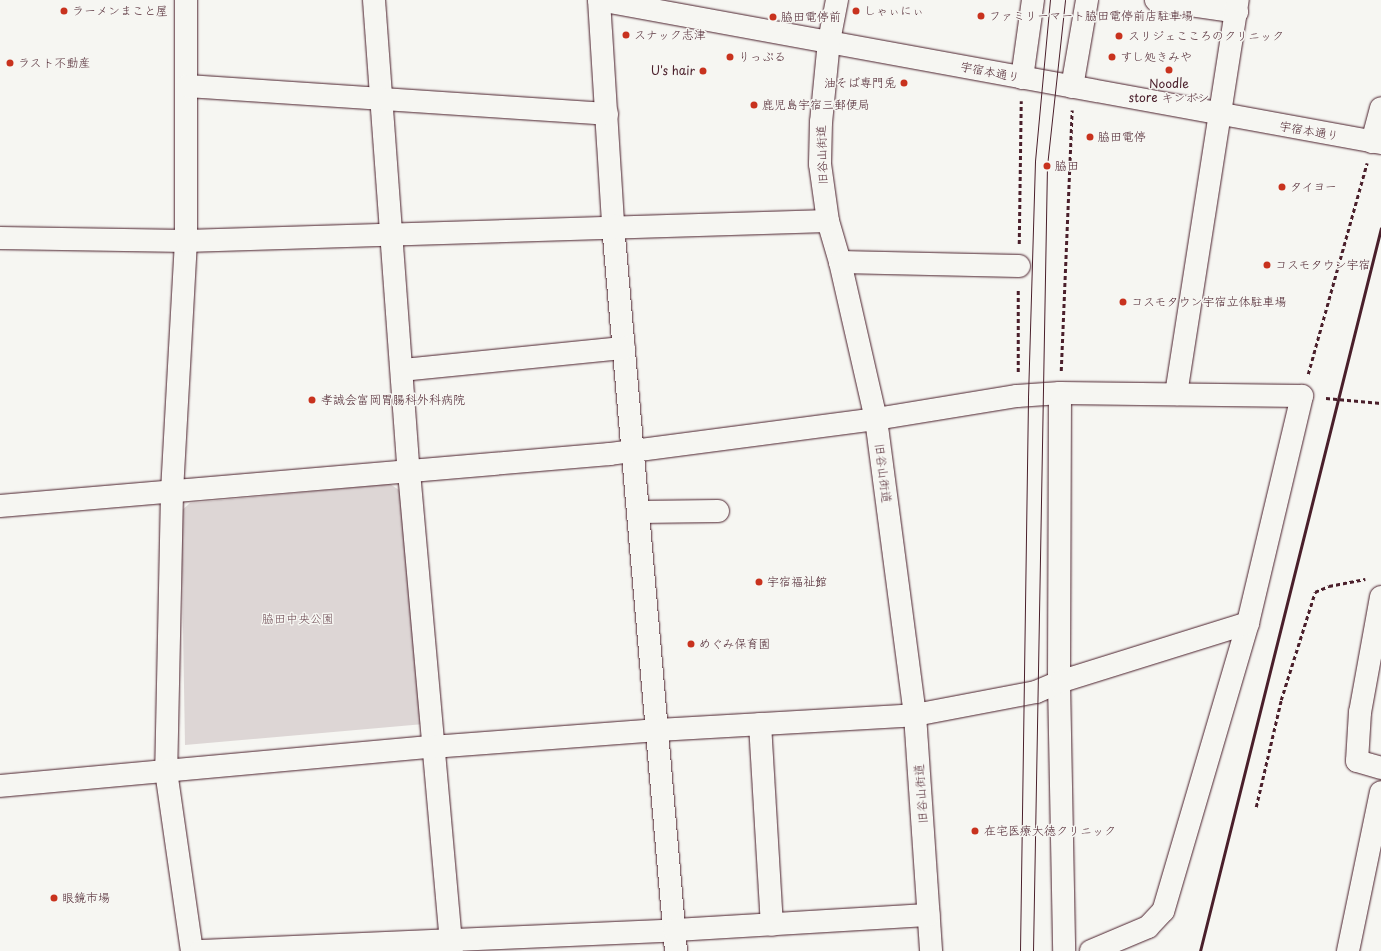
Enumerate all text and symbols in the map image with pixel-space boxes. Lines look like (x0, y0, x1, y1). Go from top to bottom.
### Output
place label: ラーメンまこと屋 (72, 4, 168, 18)
place label: しゃぃにぃ (864, 4, 924, 18)
marker: ラーメンまこと屋 (59, 6, 69, 16)
marker: しゃぃにぃ (851, 6, 861, 16)
place label: ファミリーマート脇田電停前店駐車場 (989, 9, 1193, 23)
place label: 脇田電停前 (781, 10, 841, 24)
marker: ファミリーマート脇田電停前店駐車場 (976, 11, 986, 21)
marker: 脇田電停前 (768, 12, 778, 22)
place label: スナック志津 (634, 28, 706, 42)
place label: スリジェこころのクリニック (1128, 29, 1284, 43)
marker: スナック志津 (621, 30, 631, 40)
marker: スリジェこころのクリニック (1113, 30, 1125, 42)
place label: りっぷる (738, 50, 786, 64)
place label: すし処きみや (1120, 50, 1192, 64)
marker: りっぷる (725, 52, 735, 62)
marker: すし処きみや (1107, 52, 1117, 62)
place label: ラスト不動産 (18, 56, 90, 70)
marker: ラスト不動産 (5, 58, 15, 68)
street label: 宇宿本通り (959, 59, 1021, 85)
place label: U's hair (650, 64, 695, 78)
marker: Noodle store キンボシ (1164, 65, 1174, 75)
marker: U's hair (698, 66, 708, 76)
place label: 油そば専門兎 (824, 76, 896, 90)
place label: Noodle store キンボシ (1129, 77, 1209, 105)
marker: 油そば専門兎 (899, 78, 909, 88)
place label: 鹿児島宇宿三郵便局 (762, 98, 870, 112)
marker: 鹿児島宇宿三郵便局 (749, 100, 759, 110)
street label: 宇宿本通り (1278, 119, 1340, 143)
street label: 旧谷山街道 (814, 125, 830, 185)
place label: 脇田電停 (1098, 130, 1146, 144)
marker: 脇田電停 (1085, 132, 1095, 142)
place label: 脇田 (1055, 159, 1079, 173)
marker: 脇田 (1042, 161, 1052, 171)
place label: タイヨー (1290, 180, 1337, 194)
marker: タイヨー (1277, 182, 1287, 192)
place label: コスモタウン宇宿 (1275, 258, 1371, 272)
marker: コスモタウン宇宿 (1262, 260, 1272, 270)
place label: コスモタウン宇宿立体駐車場 (1131, 295, 1287, 309)
marker: コスモタウン宇宿立体駐車場 (1118, 297, 1128, 307)
place label: 孝誠会富岡胃腸科外科病院 (321, 393, 465, 407)
marker: 孝誠会富岡胃腸科外科病院 (306, 394, 318, 406)
street label: 旧谷山街道 (872, 442, 894, 504)
place label: 宇宿福祉館 (767, 575, 827, 589)
marker: 宇宿福祉館 (754, 577, 764, 587)
park label: 脇田中央公園 (262, 612, 334, 626)
place label: めぐみ保育園 (699, 637, 771, 651)
marker: めぐみ保育園 (686, 639, 696, 649)
street label: 旧谷山街道 (912, 764, 930, 824)
place label: 在宅医療大徳クリニック (984, 824, 1116, 838)
marker: 在宅医療大徳クリニック (969, 825, 981, 837)
place label: 眼鏡市場 (62, 891, 110, 905)
marker: 眼鏡市場 (49, 893, 59, 903)

